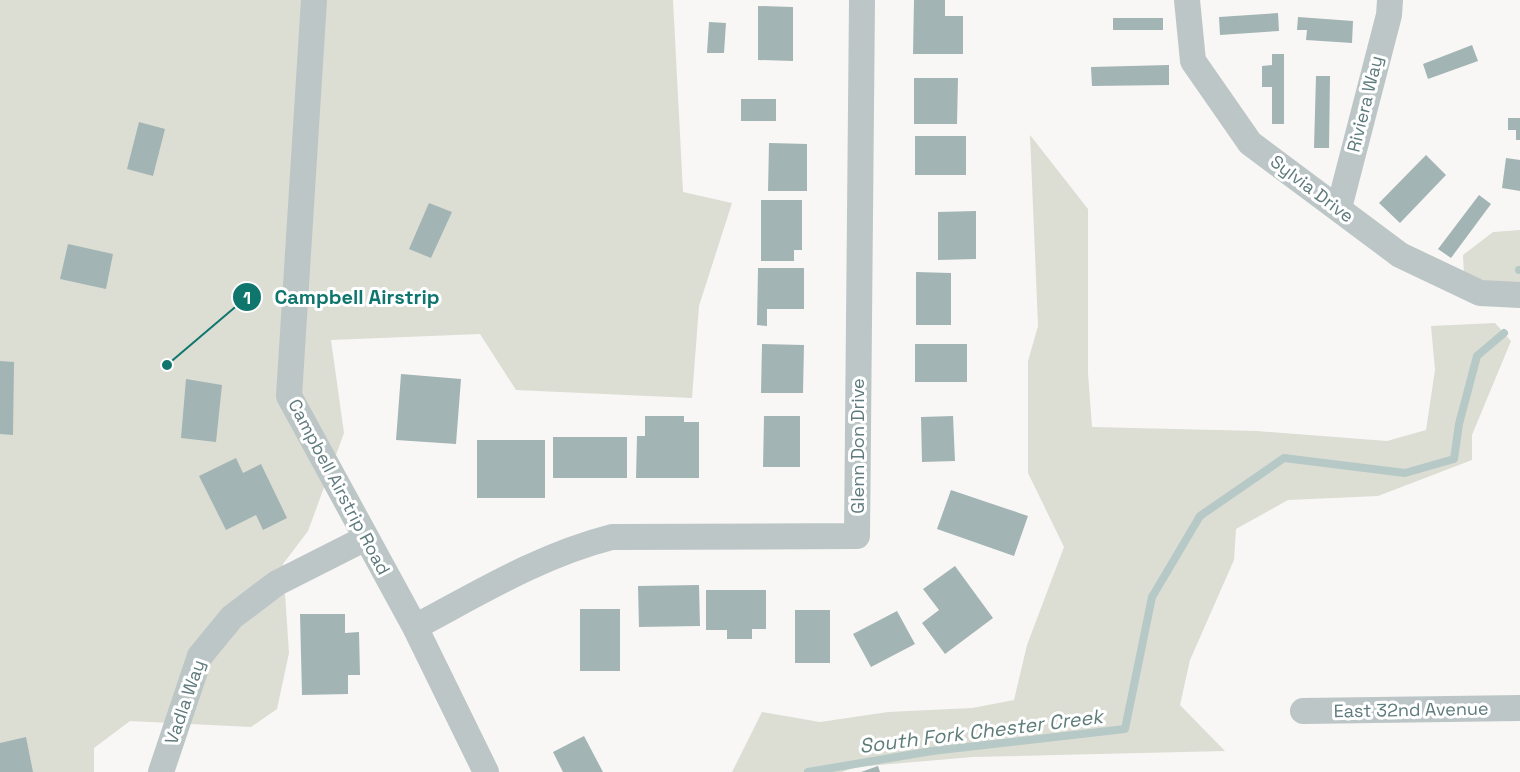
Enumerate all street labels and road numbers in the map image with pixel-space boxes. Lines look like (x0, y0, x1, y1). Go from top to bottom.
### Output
street label: Riviera Way (1341, 53, 1388, 154)
street label: Sylvia Drive (1266, 150, 1359, 227)
street label: Glenn Don Drive (846, 378, 869, 514)
street label: Campbell Airstrip Road (283, 395, 396, 579)
street label: Vadla Way (159, 656, 210, 747)
street label: East 32nd Avenue (1333, 697, 1489, 722)

